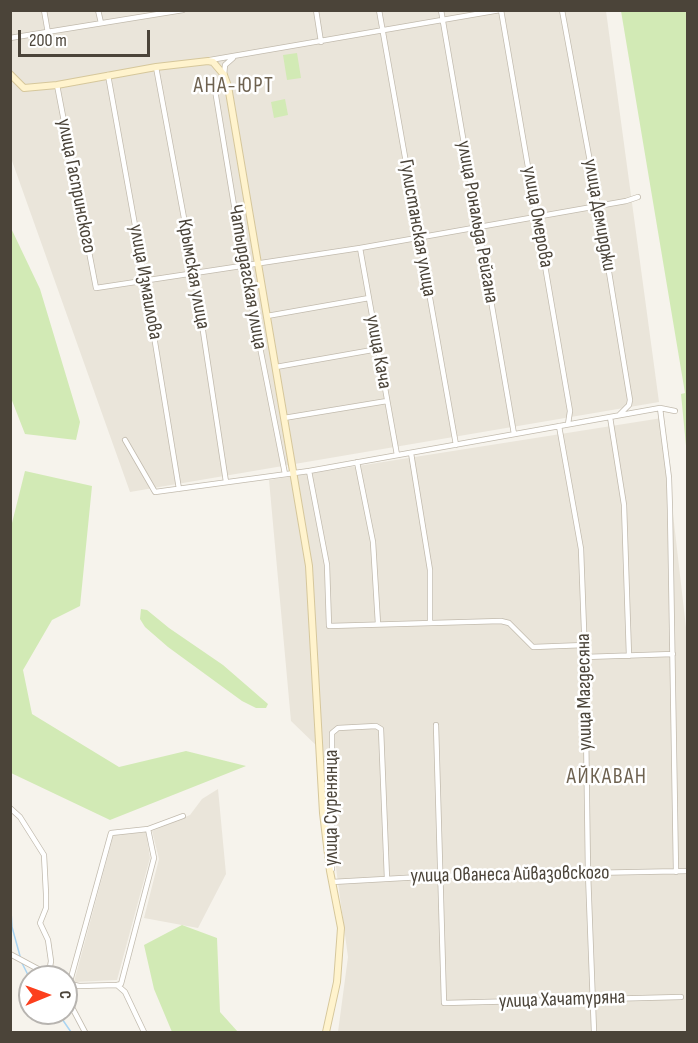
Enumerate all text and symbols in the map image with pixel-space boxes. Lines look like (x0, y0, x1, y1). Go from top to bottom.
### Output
scale bar (21, 18, 153, 56)
text: 200 m (29, 30, 67, 51)
district label: АНА-ЮРТ (193, 73, 275, 99)
street label: улица Гаспринского (51, 117, 101, 255)
street label: улица Рональда Рейгана (451, 139, 503, 305)
street label: Гулистанская улица (393, 157, 441, 299)
street label: улица Демирджи (577, 157, 621, 273)
street label: улица Омерова (516, 164, 558, 270)
street label: Чатырдагская улица (222, 203, 272, 351)
street label: Крымская улица (171, 217, 215, 331)
street label: улица Измаилова (123, 222, 167, 342)
street label: улица Кача (360, 313, 396, 391)
street label: улица Магдесяна (572, 633, 598, 751)
street label: улица Суренянца (320, 750, 344, 866)
district label: АЙКАВАН (567, 764, 647, 790)
street label: улица Ованеса Айвазовского (410, 861, 610, 889)
north arrow (18, 965, 78, 1025)
street label: улица Хачатуряна (498, 986, 626, 1014)
text: С (55, 990, 74, 999)

